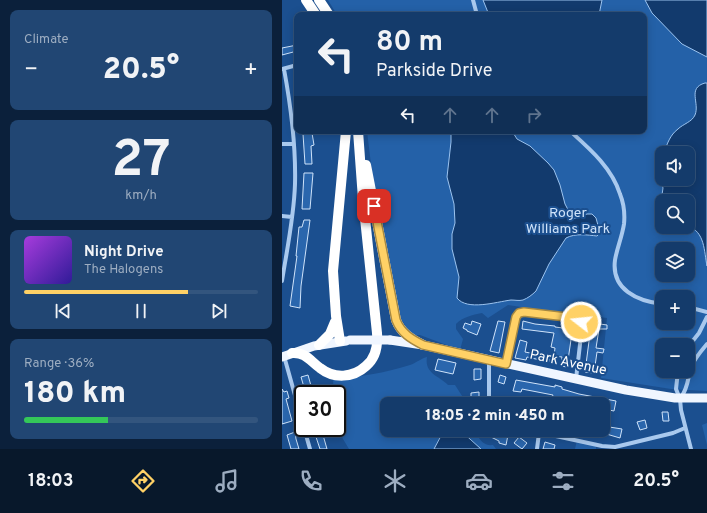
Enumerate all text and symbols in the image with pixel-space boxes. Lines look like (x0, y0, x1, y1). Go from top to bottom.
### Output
text: 80 m (376, 25, 443, 61)
icon: left (310, 28, 362, 80)
text: Climate (24, 32, 69, 48)
text: 20.5° (103, 52, 179, 89)
text: − (24, 57, 38, 84)
text: + (244, 57, 258, 84)
text: Parkside Drive (376, 60, 492, 83)
icon: left (397, 104, 419, 126)
icon: ahead (439, 104, 461, 126)
icon: ahead (481, 104, 503, 126)
icon: right (523, 104, 545, 126)
text: 27 (111, 129, 171, 195)
map controls (655, 146, 695, 378)
button: sound (655, 146, 695, 186)
text: km/h (125, 188, 157, 204)
pin (357, 189, 391, 223)
button: search (655, 194, 695, 234)
icon: arrive (363, 195, 385, 217)
park label: Roger Williams Park (526, 205, 610, 238)
button: layers (655, 242, 695, 282)
text: Night Drive (84, 243, 164, 262)
text: The Halogens (84, 262, 163, 278)
button: + (655, 290, 695, 330)
icon: previous (52, 300, 74, 322)
icon: pause (130, 300, 152, 322)
icon: next (208, 300, 230, 322)
position arrow (560, 301, 602, 343)
button: − (655, 338, 695, 378)
street label: Park Avenue (528, 347, 608, 379)
text: Range · 36% (24, 356, 94, 372)
text: 180 km (24, 376, 126, 413)
speed limit sign: 30 (294, 385, 346, 437)
text: 18:05 · 2 min · 450 m (425, 407, 565, 426)
icon: directions (129, 467, 157, 495)
icon: music (213, 467, 241, 495)
icon: phone (297, 467, 325, 495)
icon: climate (381, 467, 409, 495)
icon: car (465, 467, 493, 495)
icon: filters (549, 467, 577, 495)
text: 18:03 (28, 470, 74, 493)
text: 20.5° (633, 470, 679, 493)

